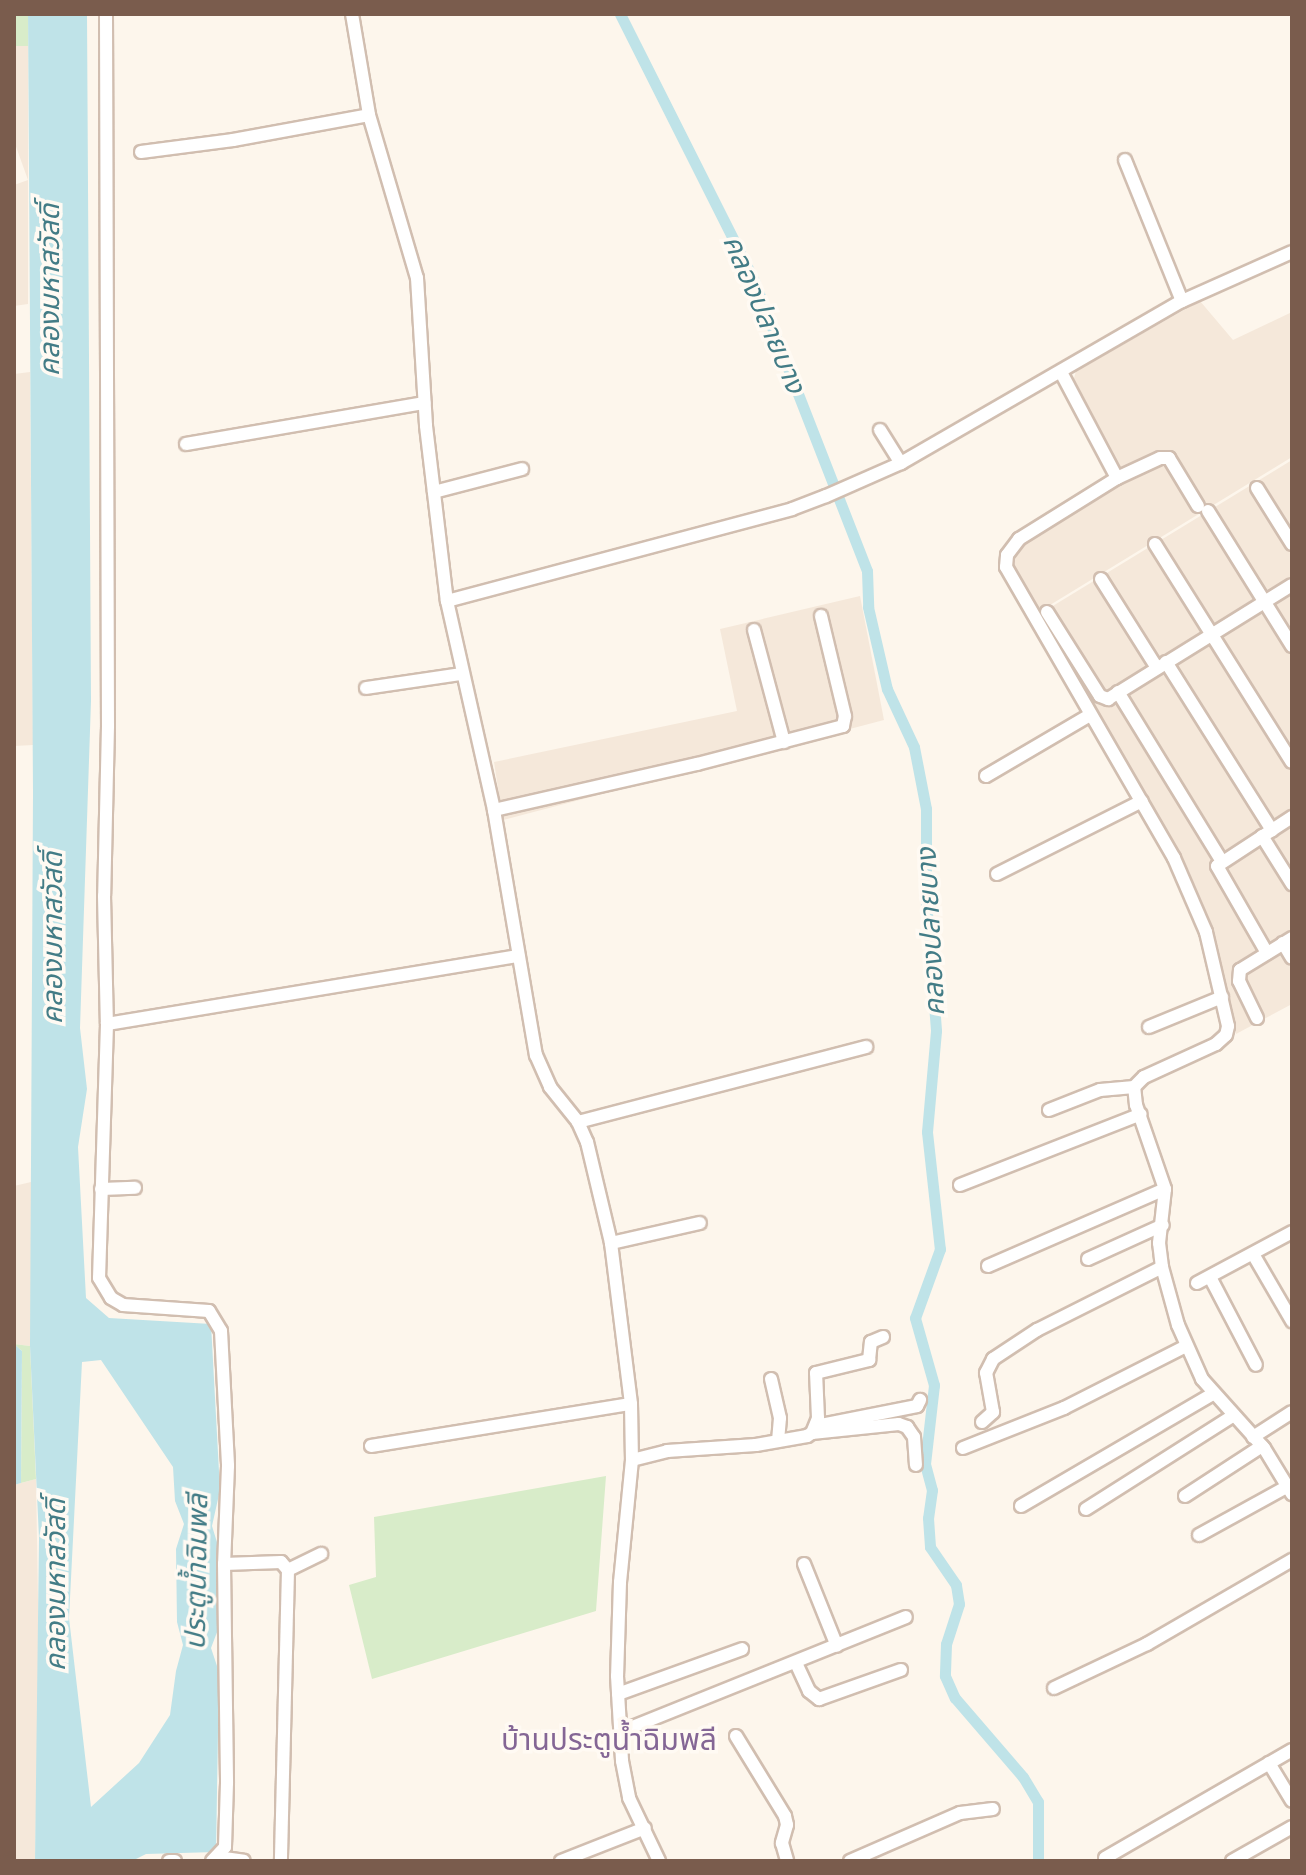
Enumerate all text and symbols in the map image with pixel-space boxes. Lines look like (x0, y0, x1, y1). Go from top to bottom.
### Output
water label: คลองมหาสวัสดิ์ (33, 204, 67, 376)
water label: คลองปลายบาง (716, 230, 812, 398)
water label: คลองปลายบาง (910, 847, 952, 1017)
water label: คลองมหาสวัสดิ์ (36, 852, 70, 1024)
water label: ประตูน้ำฉิมพลี (179, 1494, 215, 1650)
water label: คลองมหาสวัสดิ์ (39, 1499, 73, 1671)
district label: บ้านประตูน้ำฉิมพลี (501, 1722, 717, 1758)

